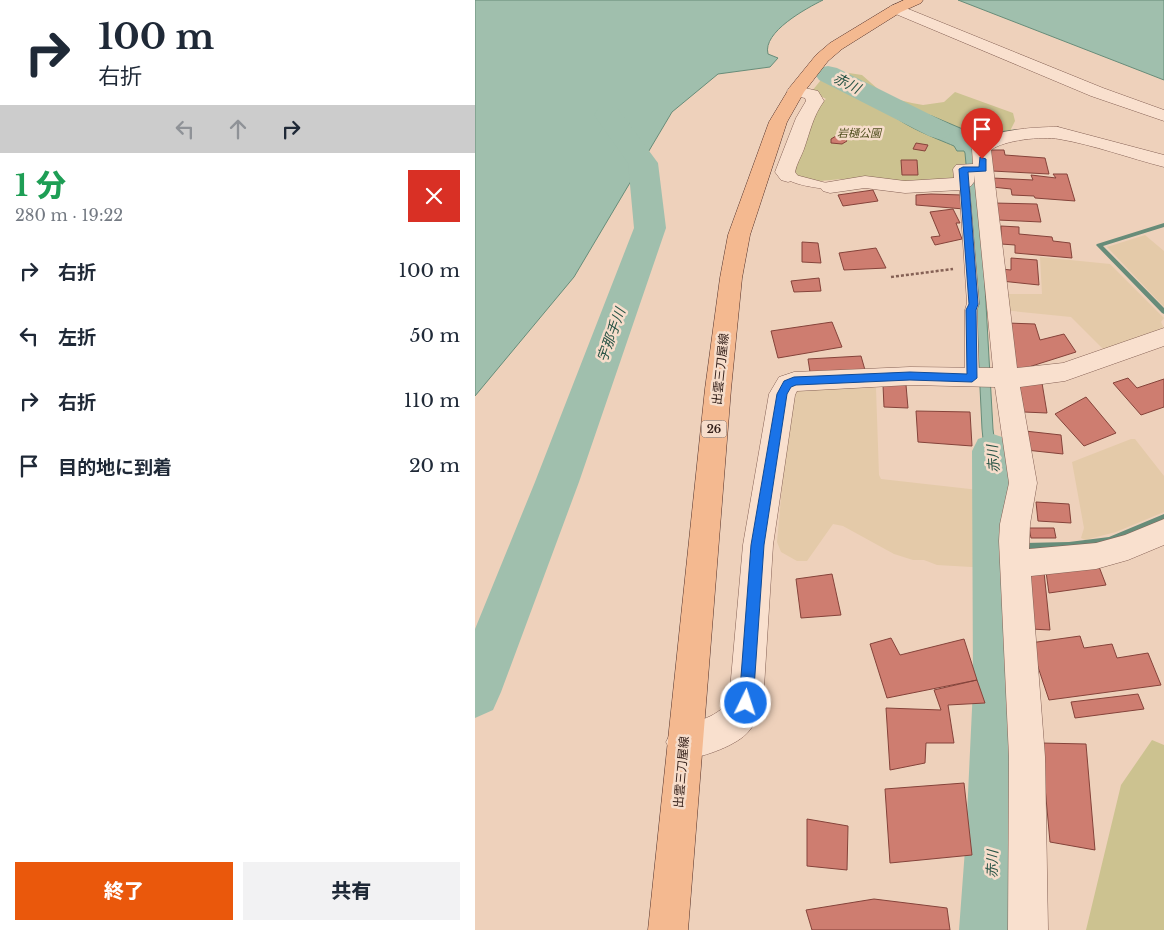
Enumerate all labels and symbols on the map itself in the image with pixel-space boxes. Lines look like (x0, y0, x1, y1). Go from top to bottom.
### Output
water label: 赤川 (830, 69, 865, 98)
pin (961, 108, 1003, 159)
park label: 岩樋公園 (837, 126, 883, 140)
water label: 宇那手川 (593, 304, 630, 364)
street label: 出雲三刀屋線 (709, 332, 731, 406)
road number: 26 (701, 420, 727, 438)
water label: 赤川 (983, 442, 1003, 474)
position arrow (719, 676, 771, 728)
street label: 出雲三刀屋線 (670, 735, 692, 809)
water label: 赤川 (983, 848, 1002, 878)

